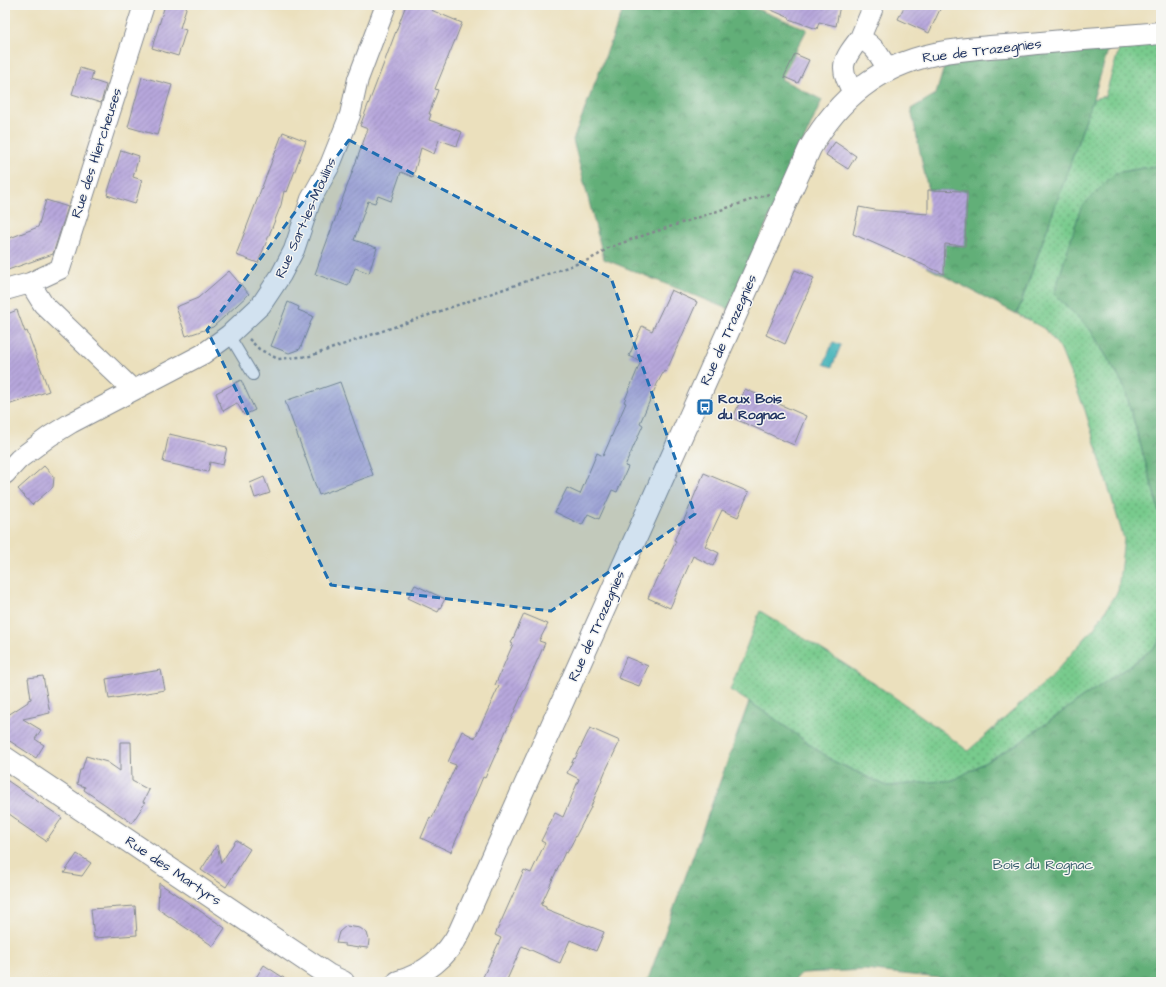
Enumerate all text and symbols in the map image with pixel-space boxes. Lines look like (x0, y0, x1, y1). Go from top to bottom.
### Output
street label: Rue de Trazegnies (921, 34, 1043, 68)
street label: Rue des Hiercheuses (67, 85, 127, 221)
street label: Rue Sart-les-Moulins (270, 154, 342, 282)
street label: Rue de Trazegnies (696, 271, 762, 389)
place label: Roux Bois du Rognac (717, 389, 786, 426)
bus stop icon: Roux Bois du Rognac (695, 397, 715, 417)
street label: Rue de Trazegnies (564, 567, 630, 685)
street label: Rue des Martyrs (121, 831, 225, 911)
park label: Bois du Rognac (993, 855, 1093, 875)

